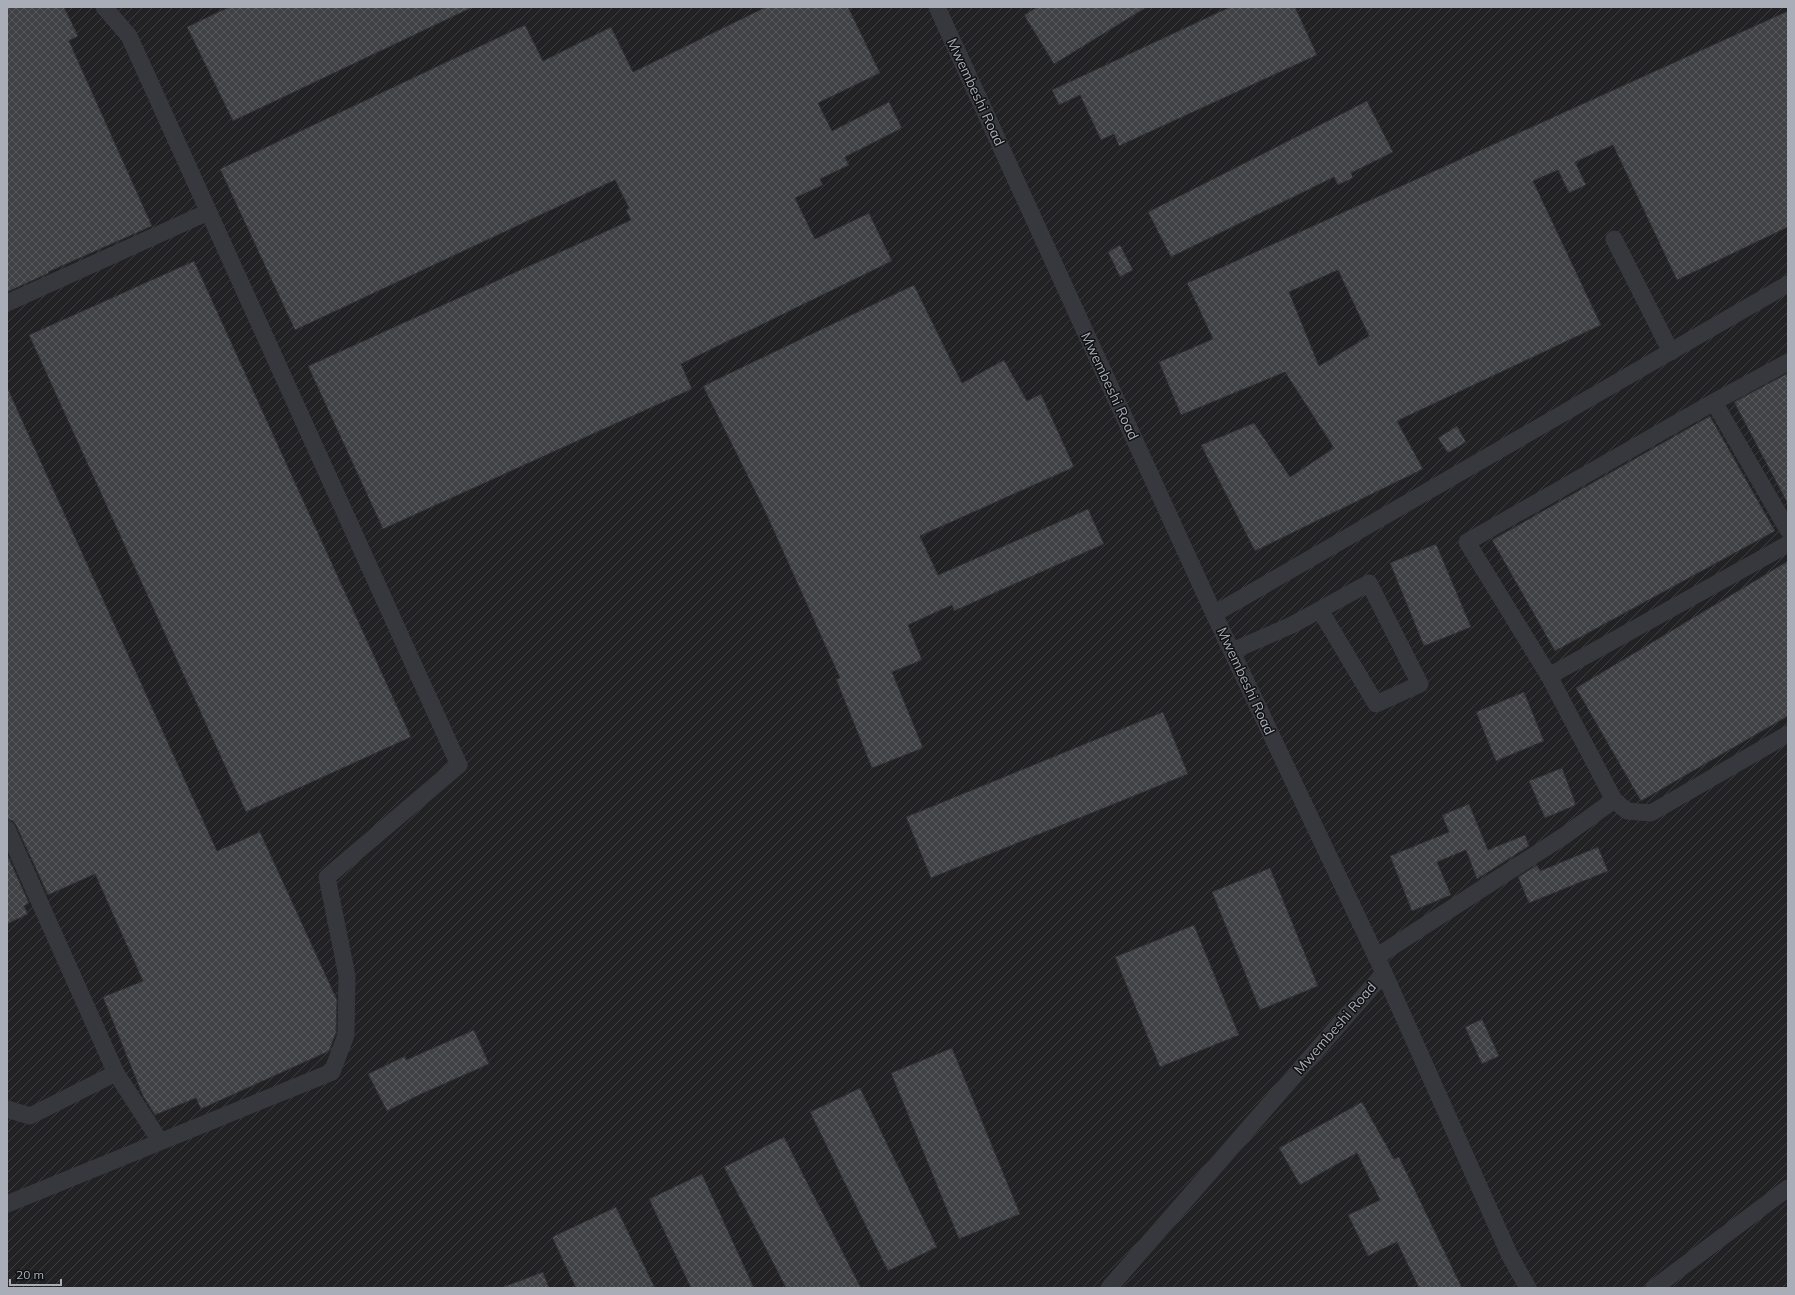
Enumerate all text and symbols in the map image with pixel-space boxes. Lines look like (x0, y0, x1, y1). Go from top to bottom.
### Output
street label: Mwembeshi Road (943, 35, 1009, 149)
street label: Mwembeshi Road (1077, 329, 1143, 443)
street label: Mwembeshi Road (1213, 624, 1279, 738)
street label: Mwembeshi Road (1290, 978, 1380, 1078)
scale bar (10, 1261, 61, 1287)
text: 20 m (16, 1267, 44, 1282)

